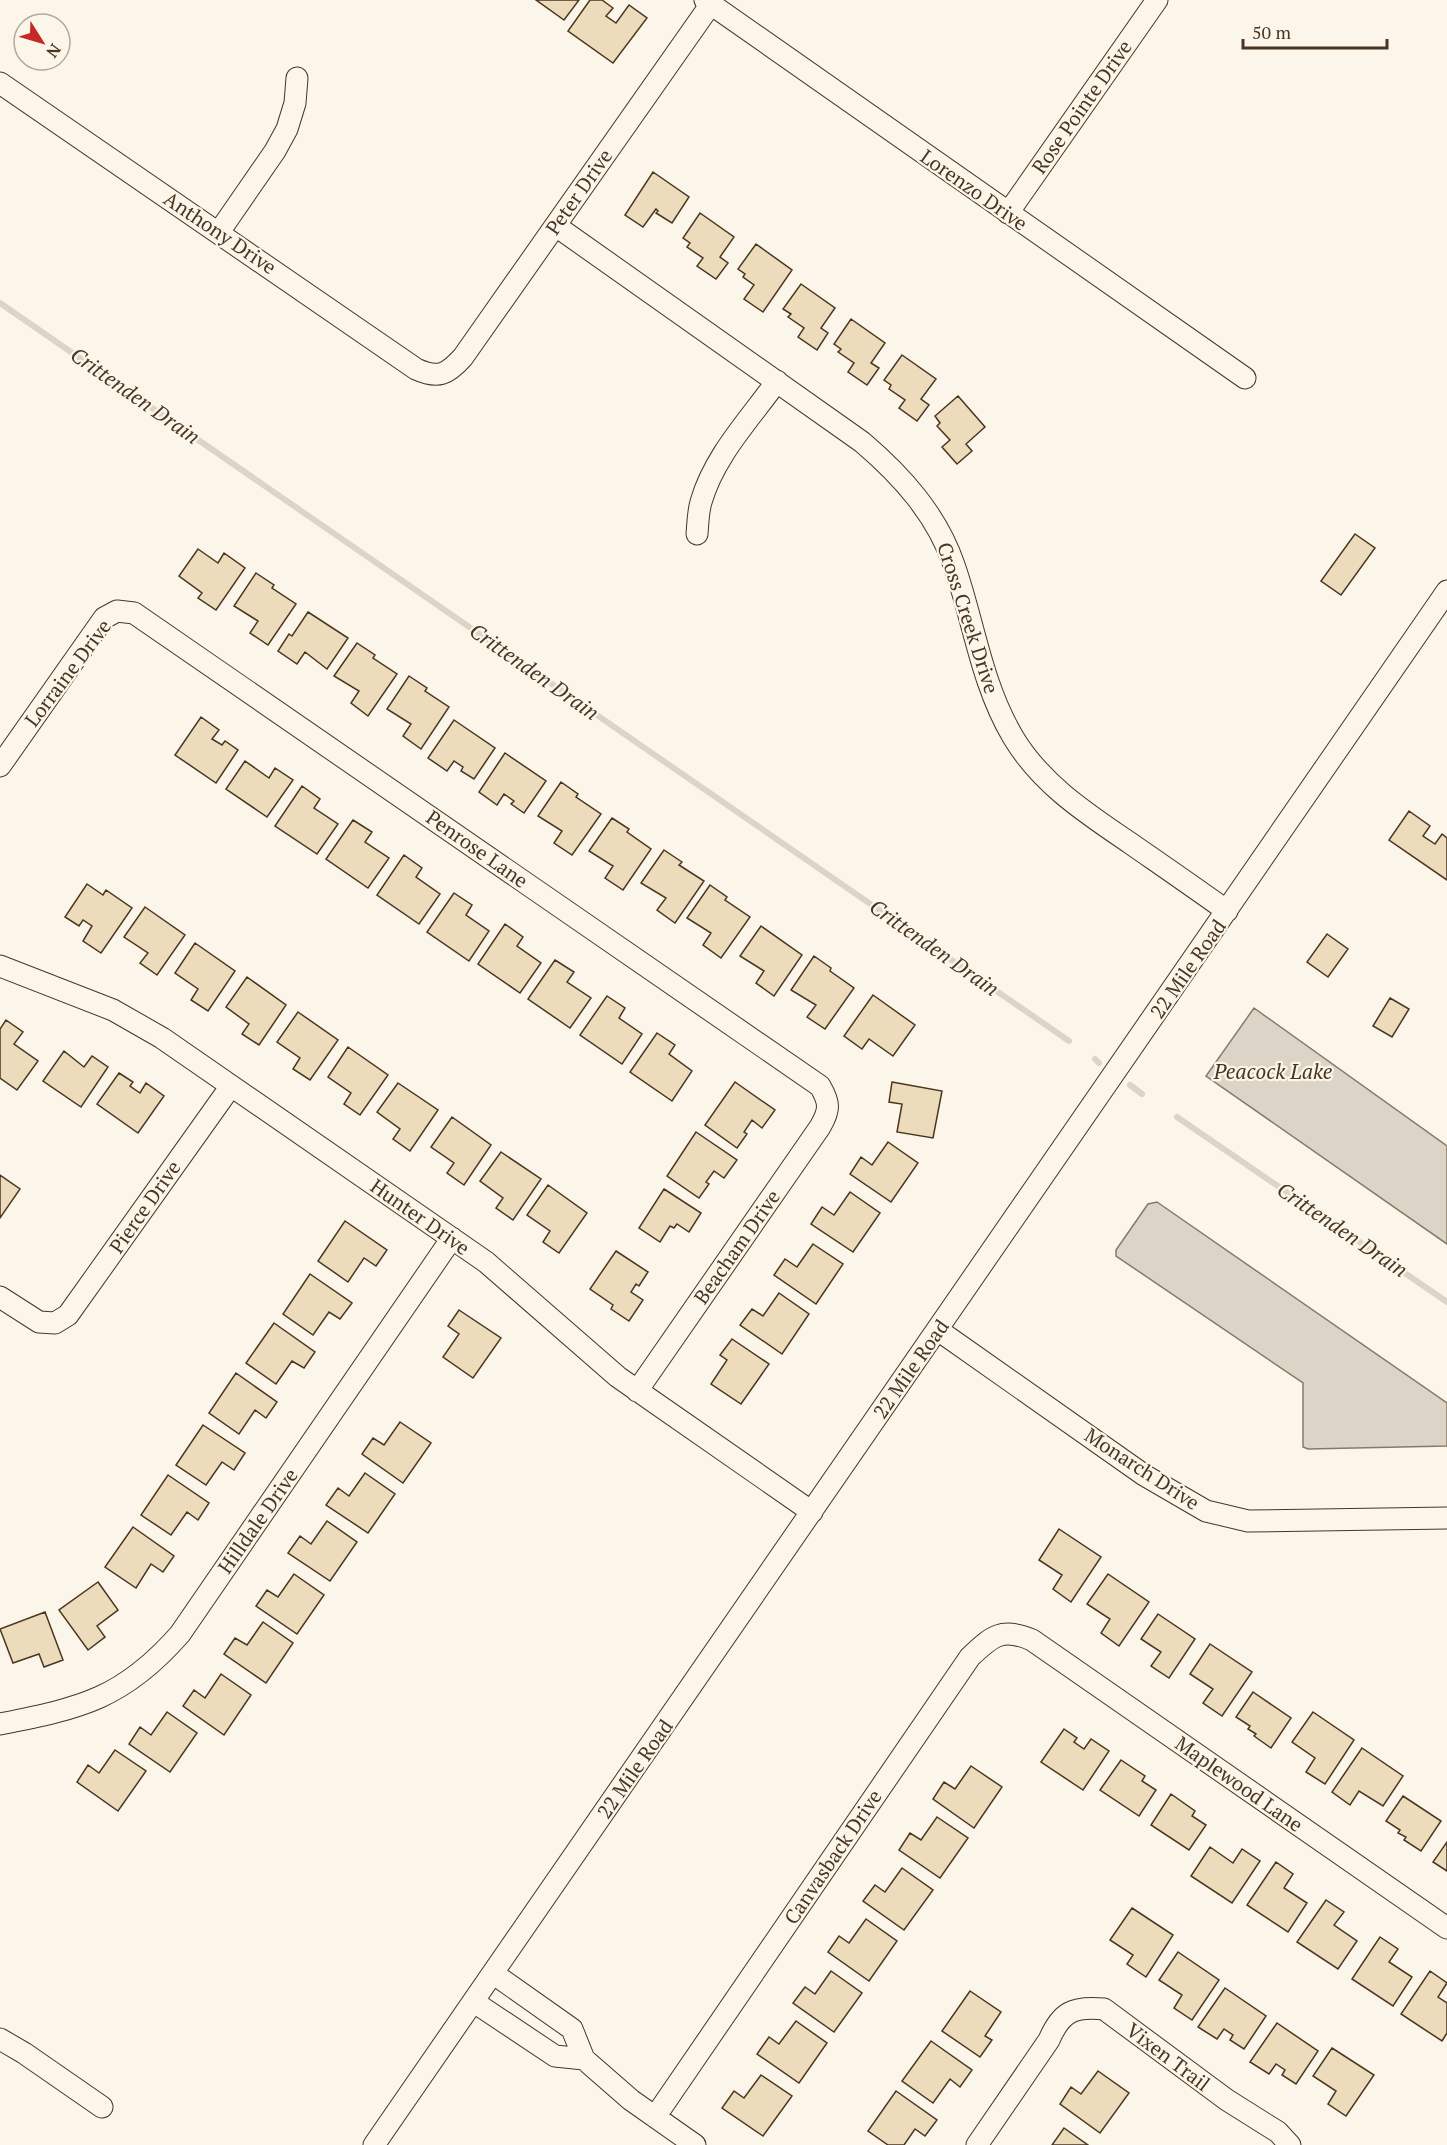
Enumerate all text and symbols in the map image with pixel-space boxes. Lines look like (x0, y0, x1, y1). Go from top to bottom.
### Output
north arrow (12, 12, 72, 72)
scale bar (1243, 12, 1387, 50)
text: 50 m (1252, 20, 1292, 44)
street label: Rose Pointe Drive (1025, 35, 1138, 179)
text: N (42, 40, 66, 62)
street label: Peter Drive (539, 143, 618, 240)
street label: Lorenzo Drive (915, 143, 1033, 236)
street label: Anthony Drive (159, 185, 282, 280)
water label: Crittenden Drain (65, 340, 206, 450)
street label: Cross Creek Drive (931, 539, 1006, 697)
street label: Lorraine Drive (18, 613, 117, 732)
water label: Crittenden Drain (464, 616, 605, 726)
street label: Penrose Lane (421, 804, 534, 894)
water label: Crittenden Drain (864, 892, 1005, 1002)
street label: 22 Mile Road (1144, 914, 1232, 1024)
water label: Peacock Lake (1213, 1057, 1333, 1085)
street label: Pierce Drive (103, 1155, 186, 1258)
street label: Hunter Drive (365, 1172, 475, 1261)
water label: Crittenden Drain (1272, 1175, 1413, 1283)
street label: Beacham Drive (687, 1184, 786, 1309)
street label: 22 Mile Road (867, 1314, 955, 1424)
street label: Monarch Drive (1080, 1421, 1205, 1516)
street label: Hilldale Drive (211, 1463, 304, 1579)
street label: 22 Mile Road (591, 1714, 679, 1824)
street label: Maplewood Lane (1170, 1729, 1309, 1838)
street label: Canvasback Drive (778, 1784, 888, 1929)
street label: Vixen Trail (1121, 2016, 1216, 2097)

